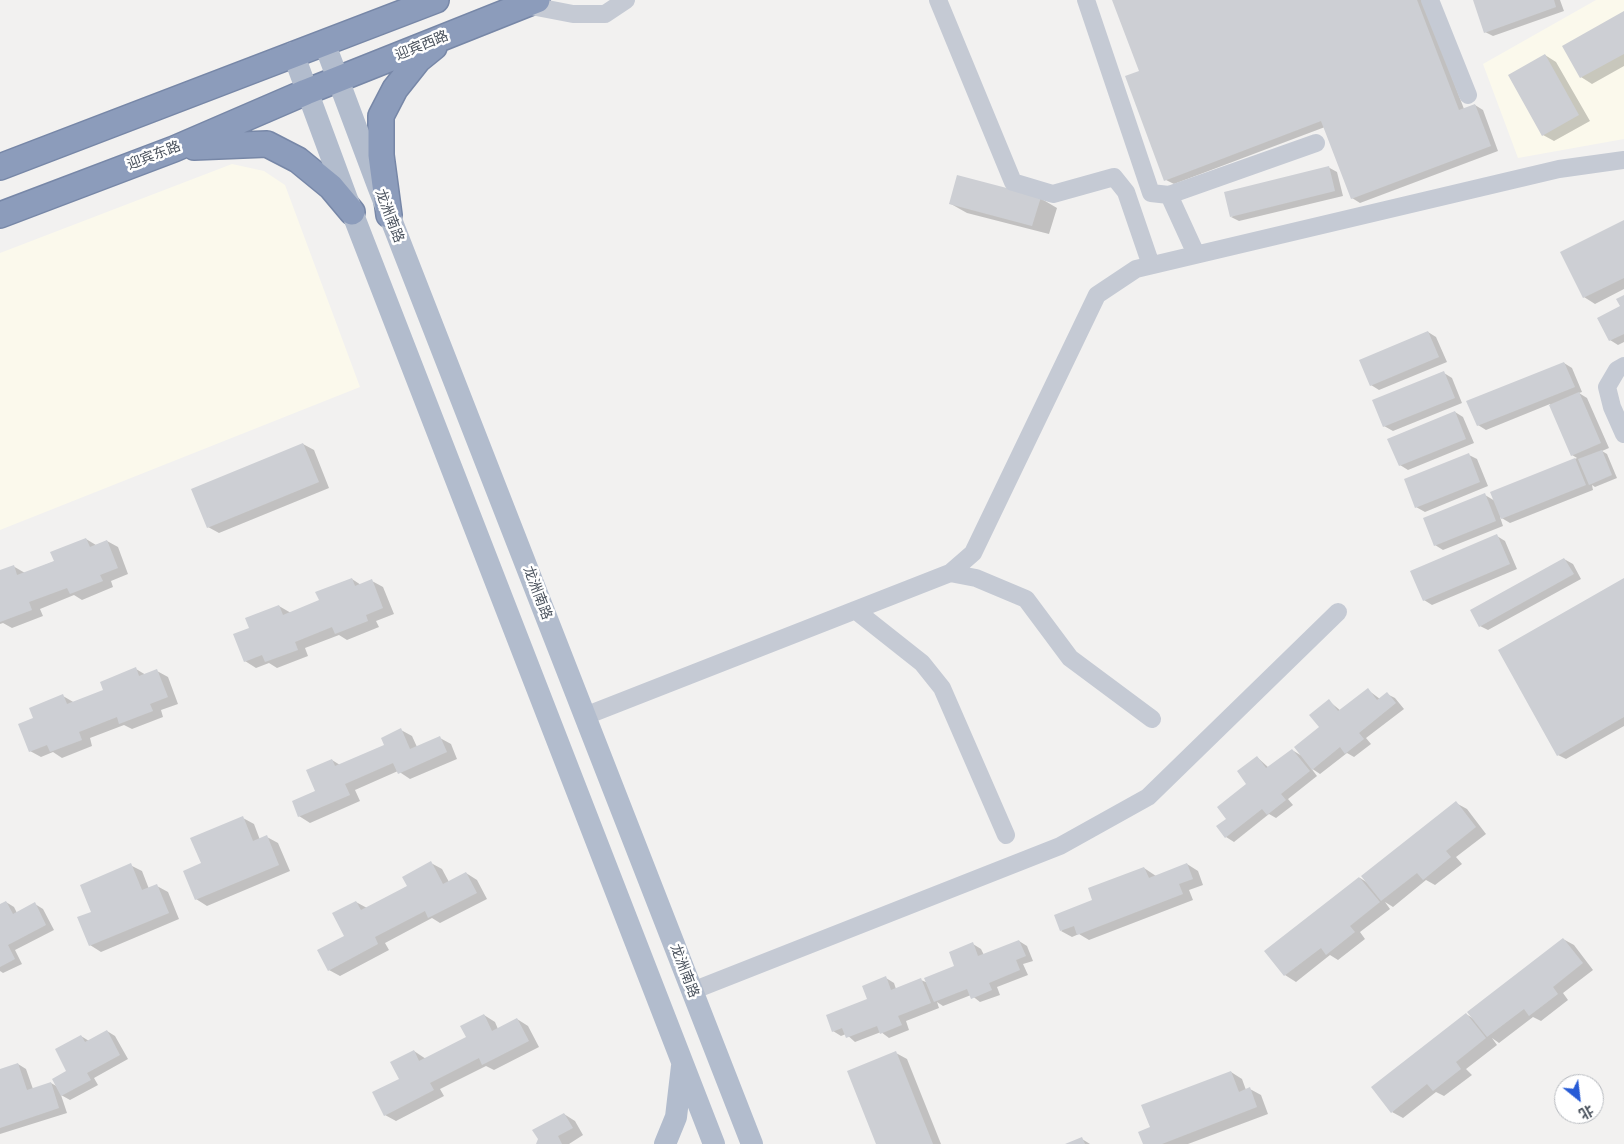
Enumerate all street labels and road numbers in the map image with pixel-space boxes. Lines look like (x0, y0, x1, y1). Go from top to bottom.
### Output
street label: 迎宾西路 (393, 28, 451, 64)
street label: 迎宾东路 (125, 138, 183, 174)
street label: 龙洲南路 (371, 187, 407, 245)
street label: 龙洲南路 (519, 564, 555, 622)
street label: 龙洲南路 (666, 942, 702, 1000)

